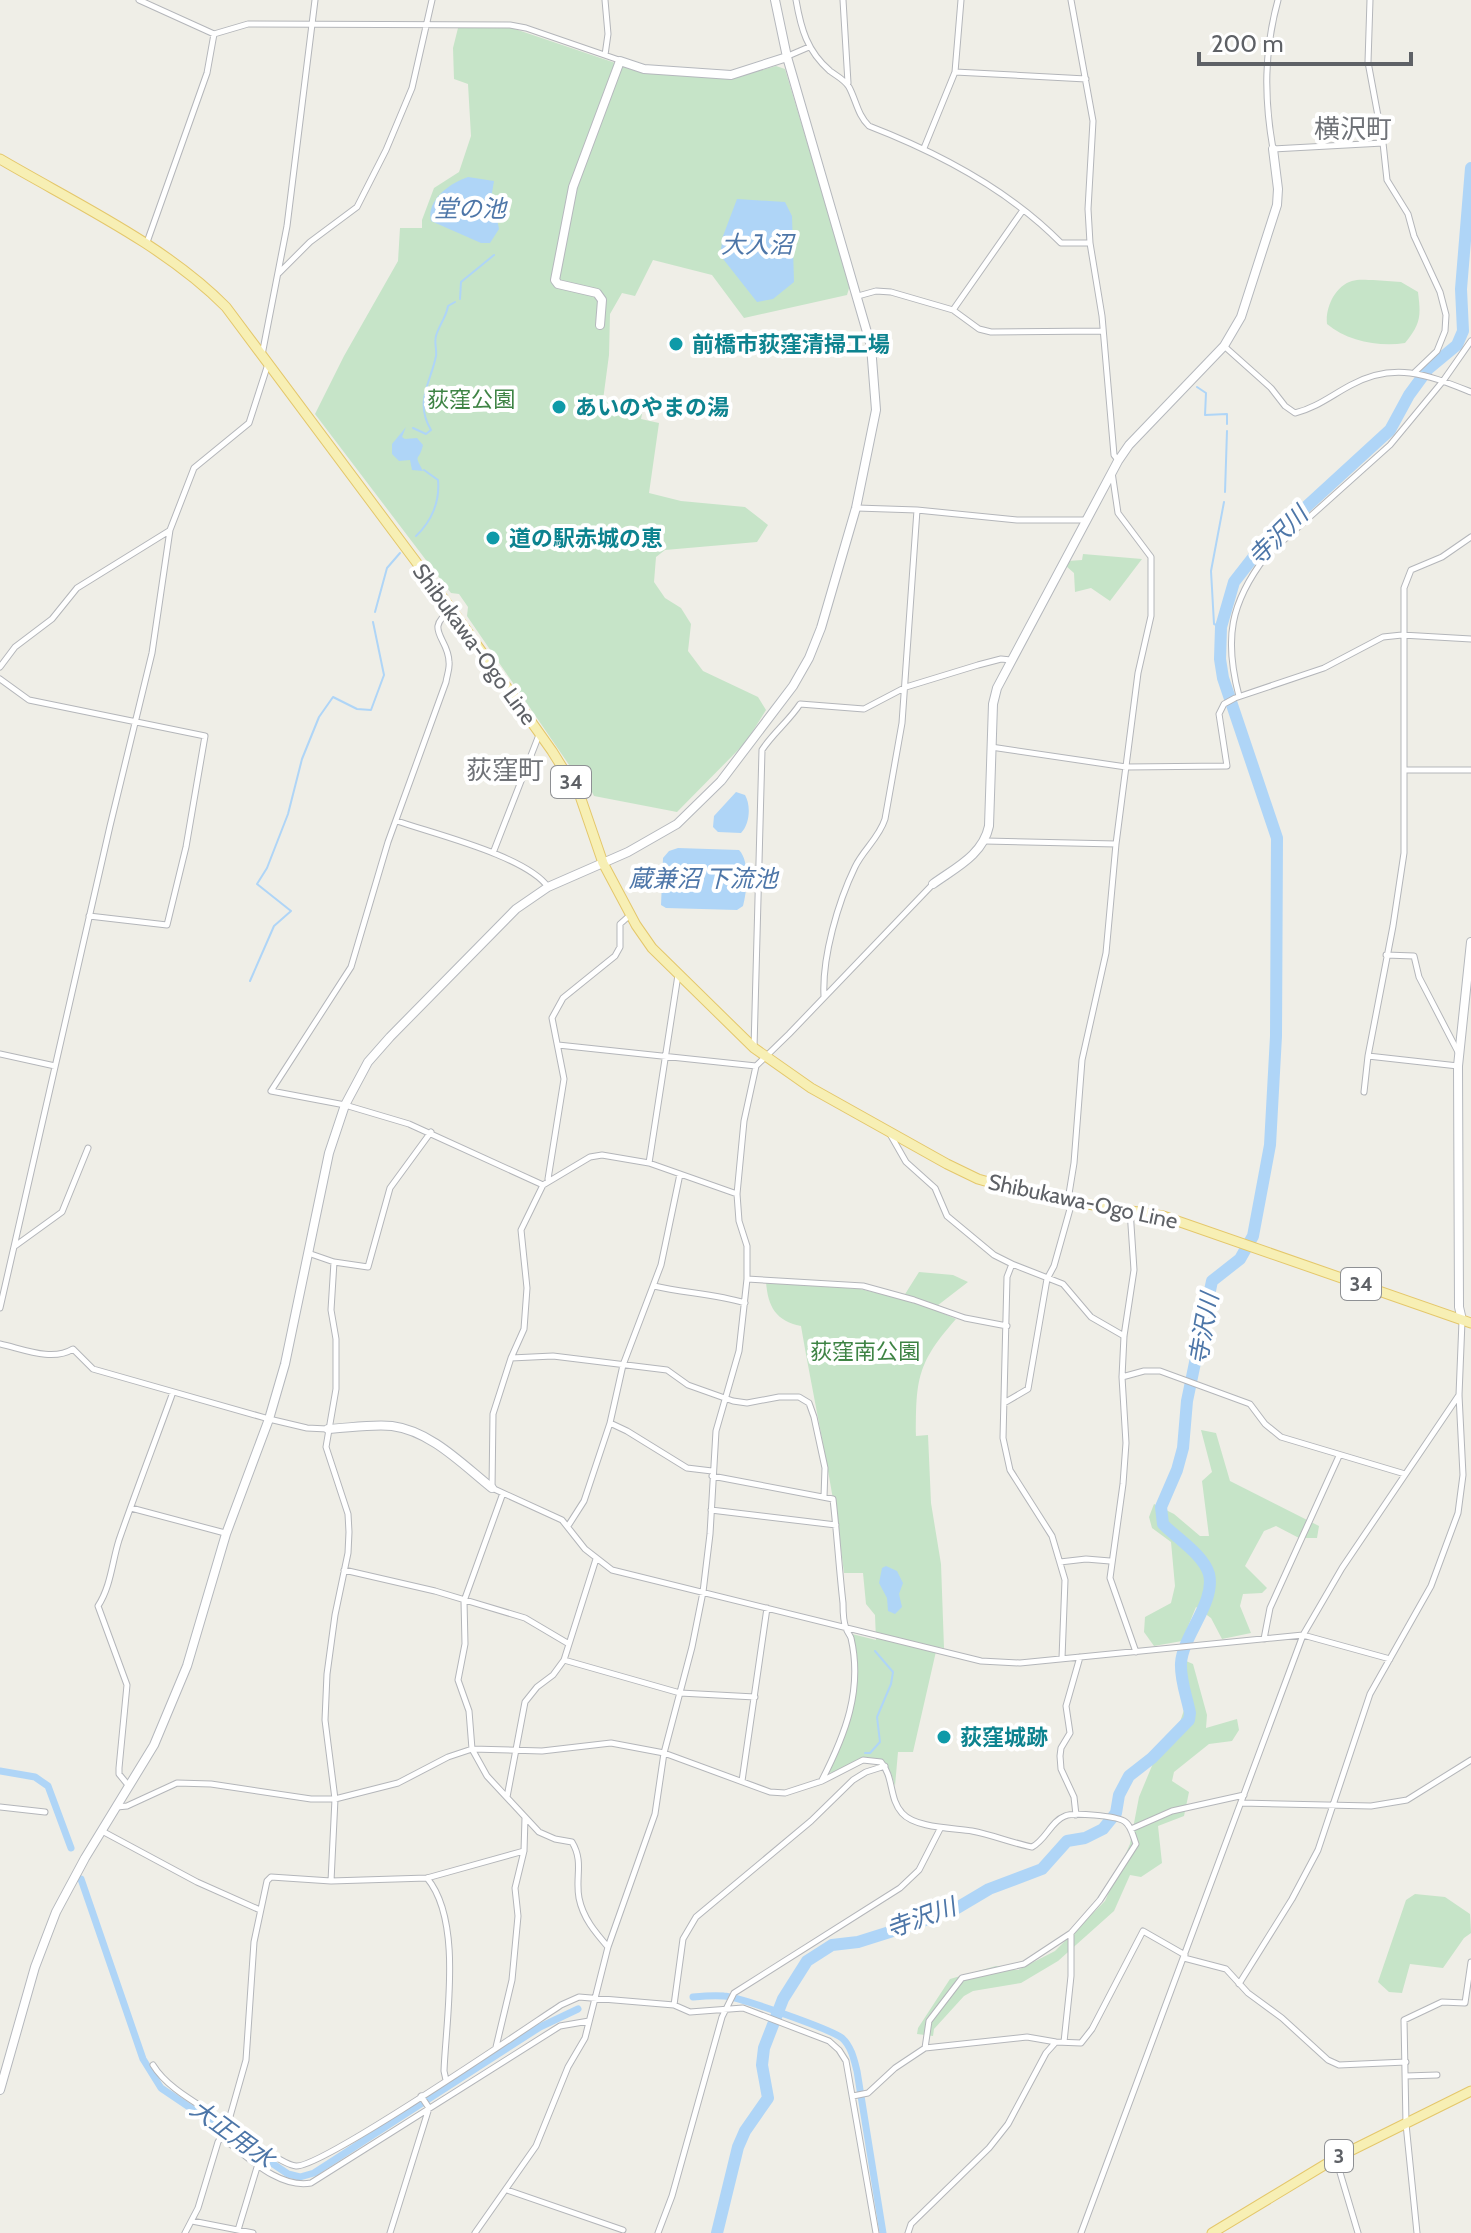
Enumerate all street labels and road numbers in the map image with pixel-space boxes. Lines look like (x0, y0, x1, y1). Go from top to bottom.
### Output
street label: Shibukawa-Ogo Line (407, 558, 542, 730)
road number: 34 (551, 766, 591, 798)
street label: Shibukawa-Ogo Line (986, 1168, 1180, 1235)
road number: 34 (1341, 1268, 1381, 1300)
road number: 3 (1325, 2140, 1353, 2172)

